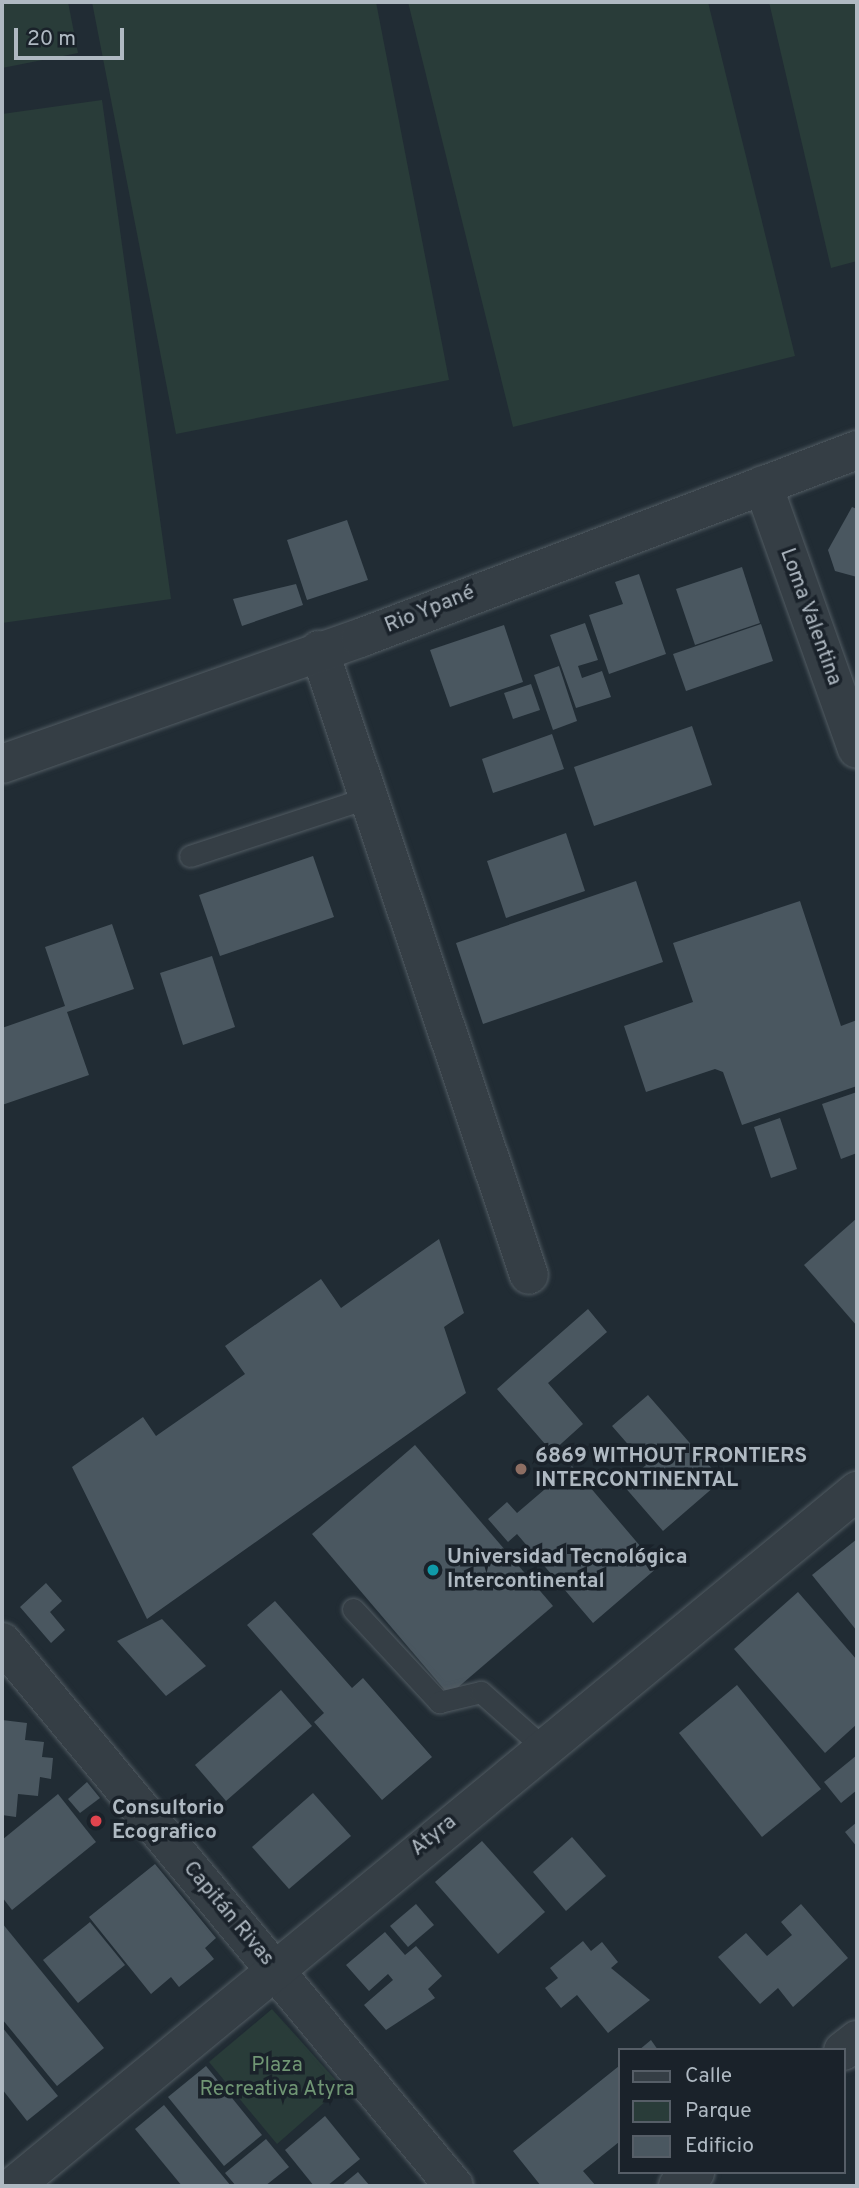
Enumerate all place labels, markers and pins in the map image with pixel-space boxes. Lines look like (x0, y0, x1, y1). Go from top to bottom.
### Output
place label: 6869 WITHOUT FRONTIERS INTERCONTINENTAL (535, 1444, 807, 1494)
marker: 6869 WITHOUT FRONTIERS INTERCONTINENTAL (513, 1461, 529, 1477)
place label: Universidad Tecnológica Intercontinental (447, 1545, 687, 1595)
marker: Universidad Tecnológica Intercontinental (425, 1562, 441, 1578)
place label: Consultorio Ecografico (112, 1796, 224, 1846)
marker: Consultorio Ecografico (86, 1811, 106, 1831)

